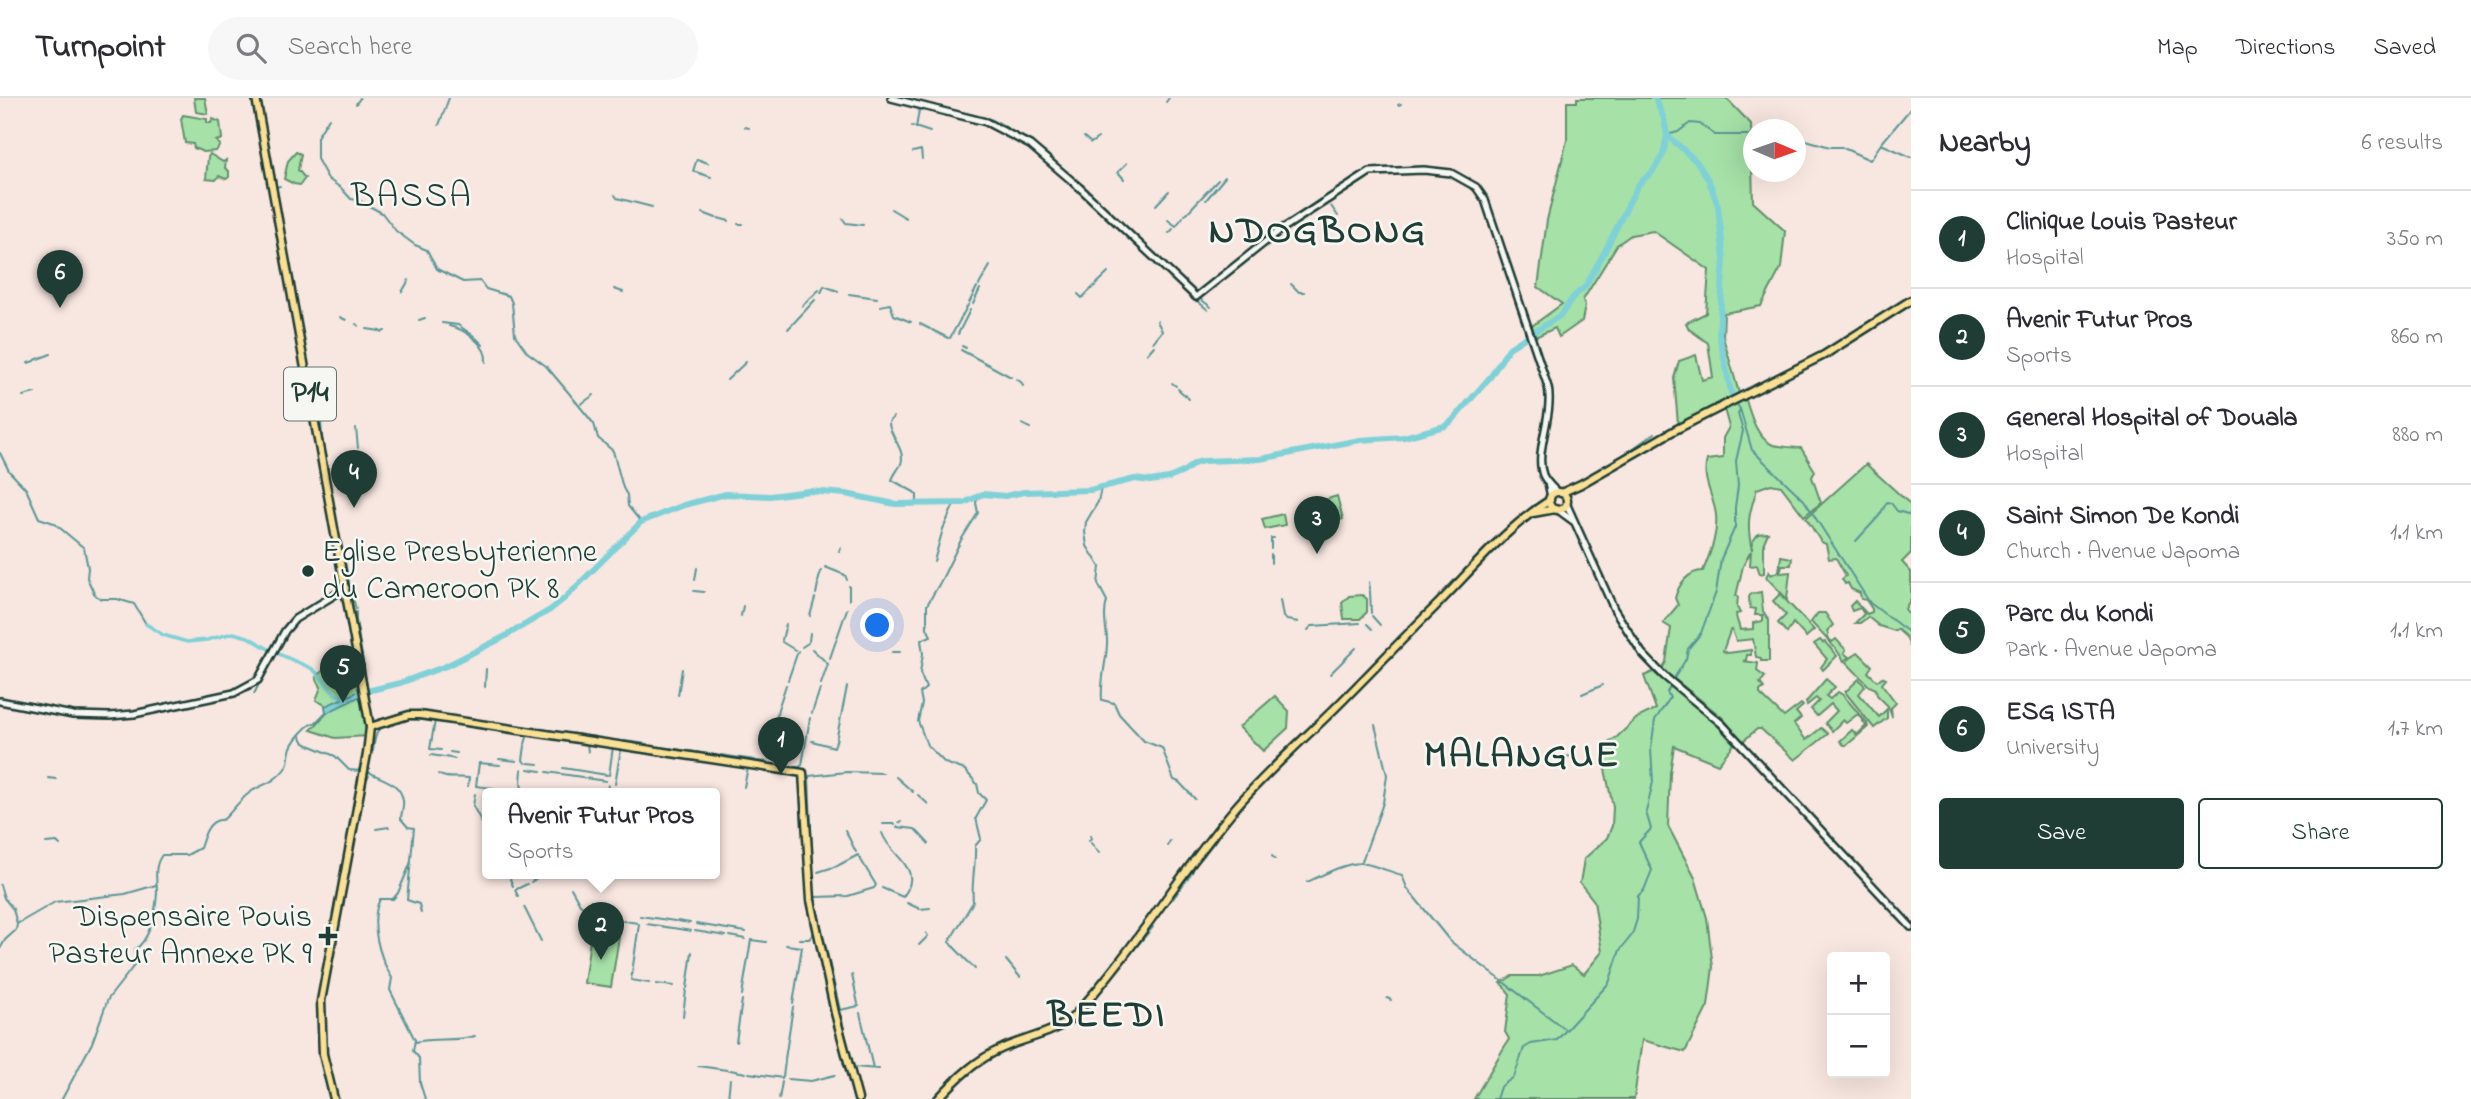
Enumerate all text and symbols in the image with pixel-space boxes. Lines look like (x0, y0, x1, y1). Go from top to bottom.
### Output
search box (208, 17, 698, 80)
text: Turnpoint (35, 24, 166, 72)
icon: search (232, 29, 270, 67)
text: Search here (288, 29, 412, 67)
text: Map (2157, 31, 2198, 66)
text: Directions (2236, 31, 2335, 66)
text: Saved (2373, 31, 2436, 66)
north arrow (1743, 119, 1806, 182)
text: Nearby (1939, 122, 2031, 166)
text: 6 results (2362, 127, 2443, 160)
district label: BASSA (350, 172, 473, 223)
text: Clinique Louis Pasteur (2006, 204, 2237, 242)
district label: NDOGBONG (1209, 205, 1427, 261)
text: 1 (1958, 223, 1966, 256)
text: 350 m (2387, 223, 2443, 256)
text: Hospital (2006, 242, 2084, 275)
pin: 6 (37, 250, 83, 308)
text: Avenir Futur Pros (2006, 302, 2193, 340)
text: 2 (1956, 321, 1968, 354)
text: 860 m (2391, 321, 2443, 354)
text: Sports (2006, 340, 2072, 373)
road number: P14 (284, 368, 336, 420)
text: General Hospital of Douala (2006, 400, 2298, 438)
text: 3 (1957, 419, 1967, 452)
text: 880 m (2392, 419, 2443, 452)
text: Hospital (2006, 438, 2084, 471)
pin: 4 (331, 450, 377, 508)
pin: 3 (1294, 496, 1340, 554)
text: Saint Simon De Kondi (2006, 498, 2239, 536)
text: 4 (1957, 517, 1967, 550)
text: 1.1 km (2390, 517, 2443, 550)
place label: Eglise Presbyterienne du Cameroon PK 8 (322, 530, 598, 614)
text: Church · Avenue Japoma (2006, 536, 2240, 569)
marker: Eglise Presbyterienne du Cameroon PK 8 (300, 563, 316, 579)
text: Parc du Kondi (2006, 596, 2154, 634)
your location (860, 608, 894, 642)
text: 5 (1955, 615, 1969, 648)
text: 1.1 km (2390, 615, 2443, 648)
text: Park · Avenue Japoma (2006, 634, 2217, 667)
pin: 5 (320, 645, 366, 703)
text: ESG ISTA (2006, 694, 2115, 732)
text: 6 (1957, 713, 1967, 746)
text: 1.7 km (2388, 713, 2443, 746)
pin: 1 (758, 717, 804, 775)
district label: MALANGUE (1424, 729, 1620, 785)
text: University (2006, 732, 2099, 765)
popup (482, 788, 720, 879)
text: Avenir Futur Pros (508, 798, 694, 836)
button: Save (1939, 798, 2184, 869)
button: Share (2198, 798, 2443, 869)
text: Sports (508, 836, 573, 869)
place label: Dispensaire Pouis Pasteur Annexe PK 9 (49, 895, 312, 979)
pin: 2 (578, 902, 624, 960)
marker: Dispensaire Pouis Pasteur Annexe PK 9 (318, 926, 338, 946)
map controls (1827, 952, 1890, 1078)
button: + (1827, 952, 1890, 1015)
district label: BEEDI (1046, 989, 1166, 1045)
button: − (1827, 1015, 1890, 1078)

